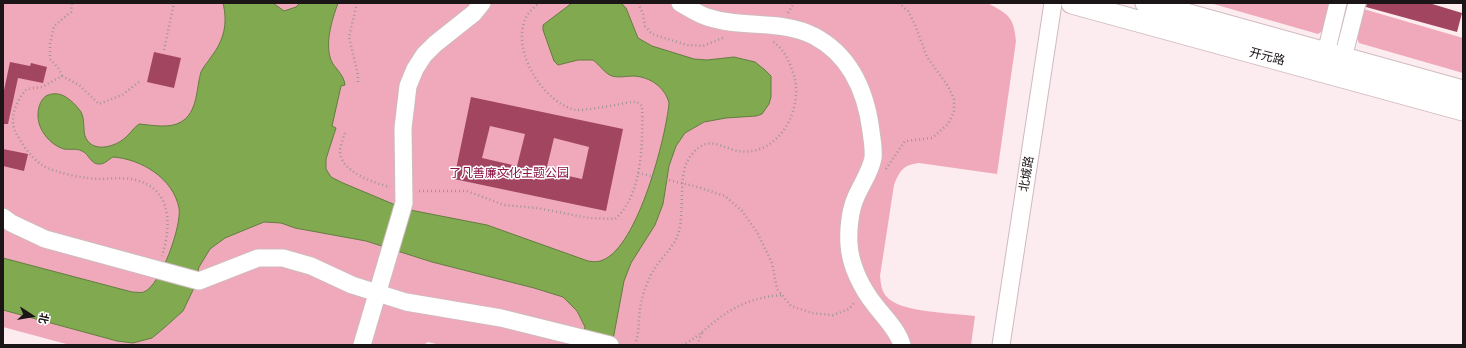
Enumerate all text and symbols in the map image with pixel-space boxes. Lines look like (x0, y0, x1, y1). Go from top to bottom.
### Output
street label: 开元路 (1248, 45, 1286, 69)
street label: 北城路 (1017, 155, 1037, 193)
park label: 了凡善廉文化主题公园 (449, 167, 569, 181)
north arrow (12, 296, 52, 336)
text: 北 (36, 312, 52, 325)

